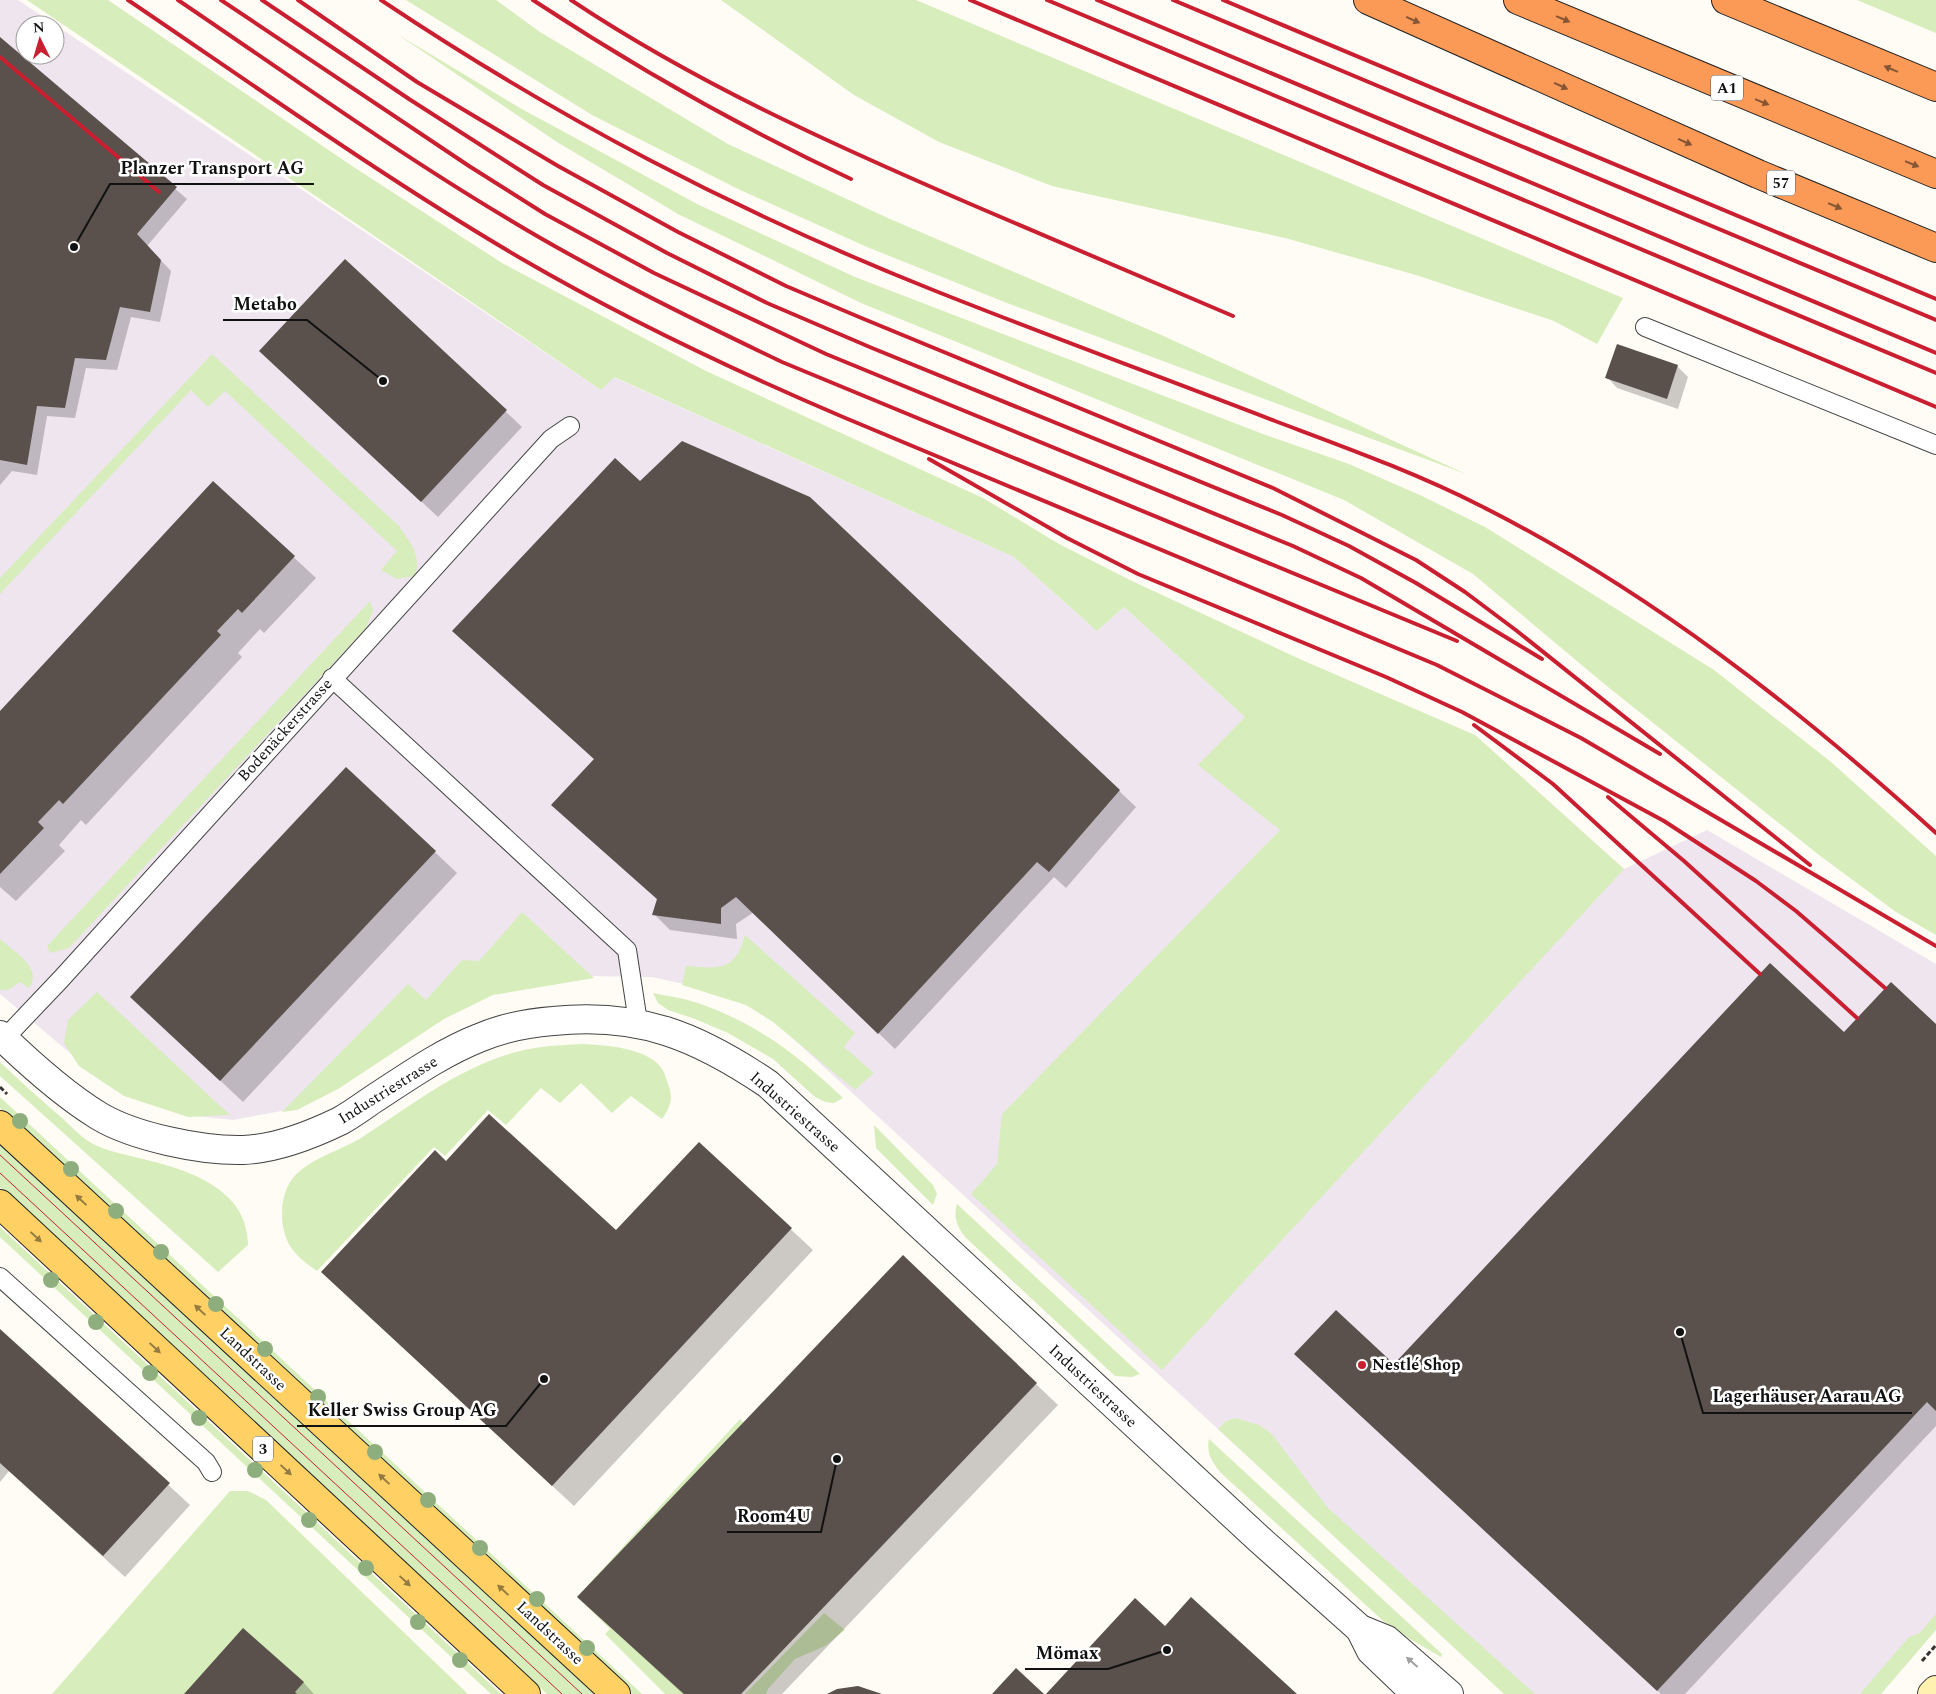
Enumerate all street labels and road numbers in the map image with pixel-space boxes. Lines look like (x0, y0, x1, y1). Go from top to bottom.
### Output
road number: A1 (1711, 76, 1743, 100)
road number: 57 (1767, 170, 1795, 196)
street label: Bodenäckerstrasse (232, 673, 338, 787)
street label: Industriestrasse (334, 1050, 442, 1130)
street label: Industriestrasse (744, 1066, 846, 1158)
street label: Landstrasse (214, 1321, 292, 1397)
street label: Industriestrasse (1043, 1339, 1143, 1433)
road number: 3 (253, 1436, 273, 1462)
street label: Landstrasse (511, 1595, 589, 1671)

